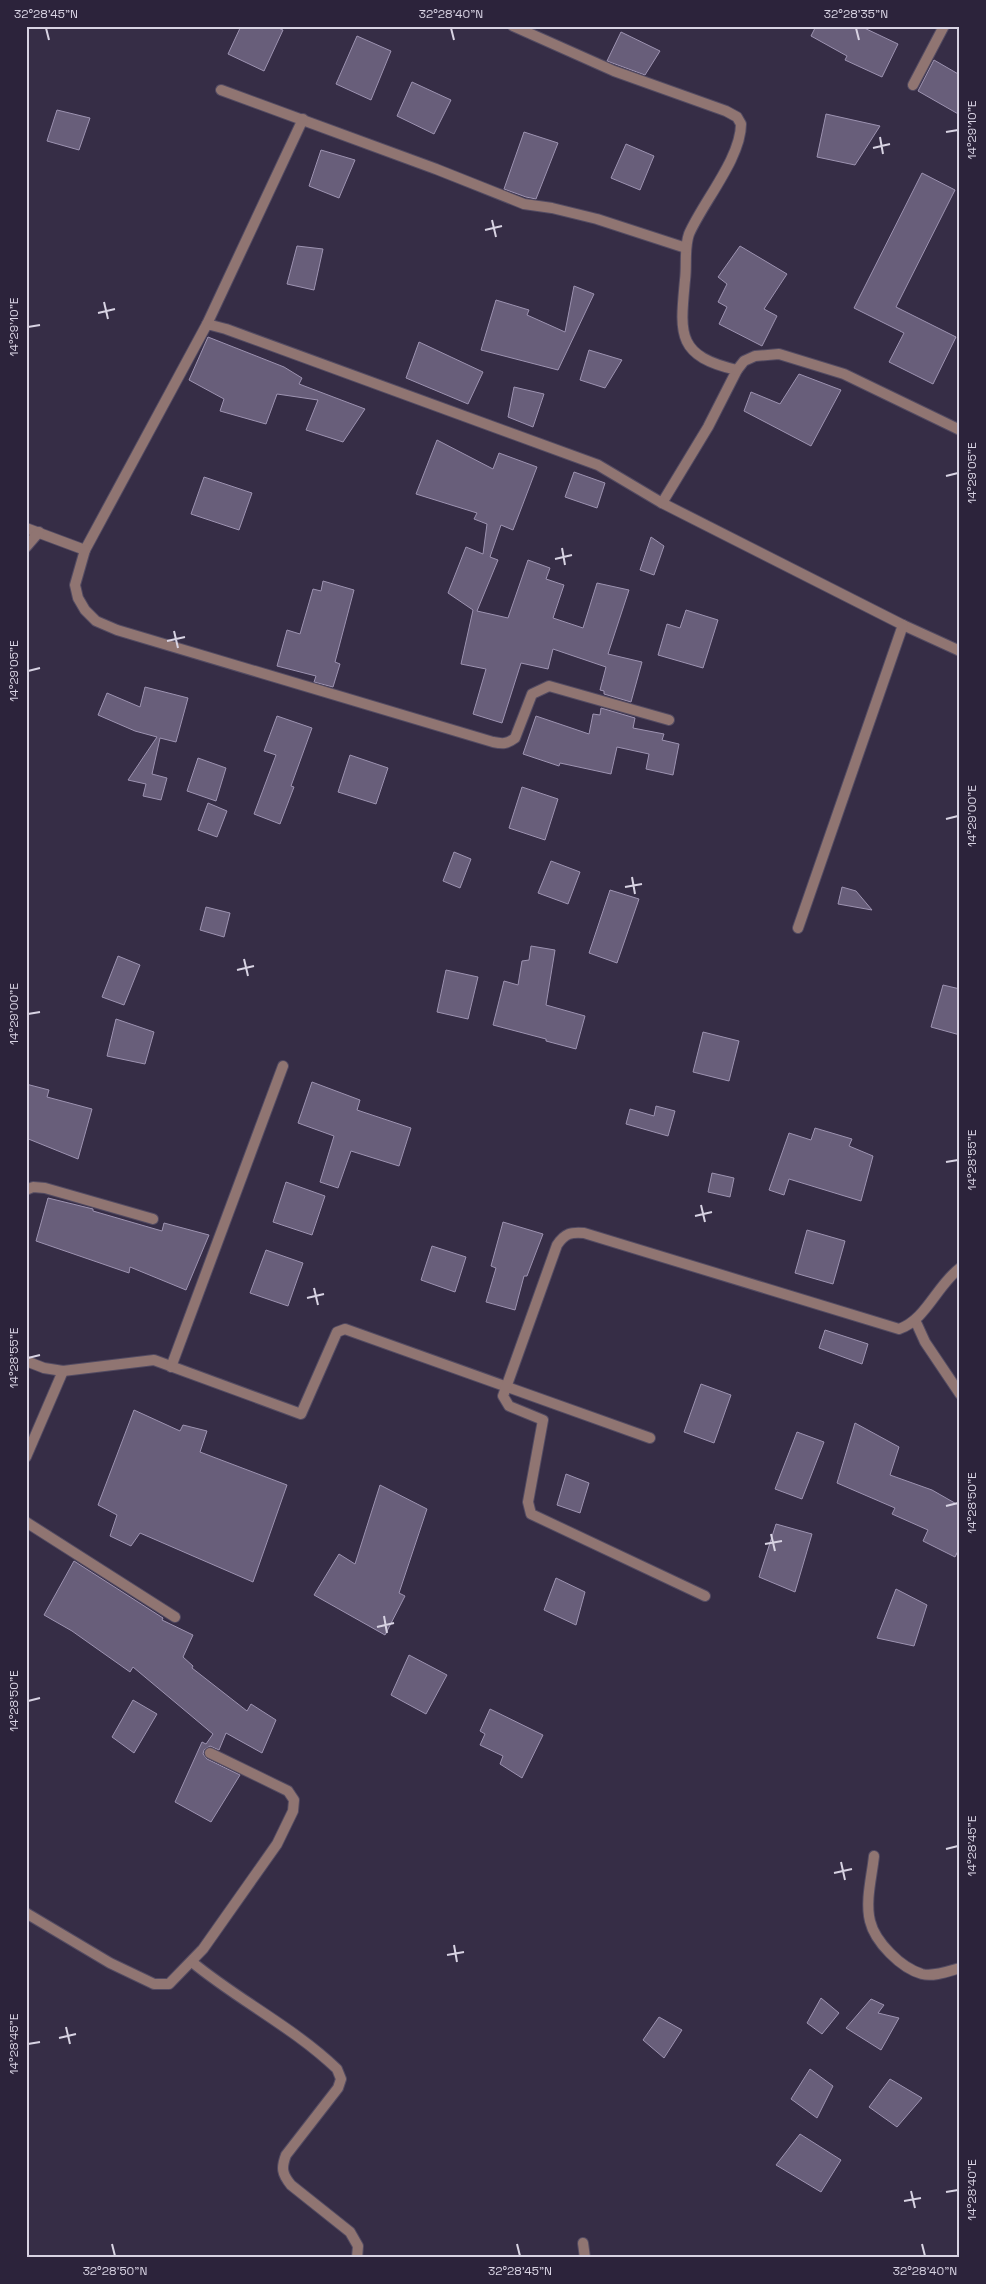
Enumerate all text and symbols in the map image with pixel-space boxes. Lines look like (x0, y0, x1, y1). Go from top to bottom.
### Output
text: 32°28'45"N (14, 6, 78, 22)
text: 32°28'40"N (419, 6, 483, 22)
text: 32°28'35"N (824, 6, 888, 22)
text: 14°29'10"E (964, 100, 980, 160)
text: 14°29'10"E (6, 297, 22, 357)
text: 14°29'05"E (964, 442, 980, 504)
text: 14°29'05"E (6, 640, 22, 702)
text: 14°29'00"E (964, 785, 980, 847)
text: 14°29'00"E (6, 983, 22, 1045)
text: 14°28'55"E (964, 1129, 980, 1191)
text: 14°28'55"E (6, 1327, 22, 1389)
text: 14°28'50"E (964, 1472, 980, 1534)
text: 14°28'50"E (6, 1670, 22, 1732)
text: 14°28'45"E (964, 1815, 980, 1876)
text: 14°28'45"E (6, 2013, 22, 2074)
text: 14°28'40"E (964, 2159, 980, 2221)
text: 32°28'50"N (83, 2263, 147, 2279)
text: 32°28'45"N (488, 2263, 552, 2279)
text: 32°28'40"N (893, 2263, 957, 2279)

